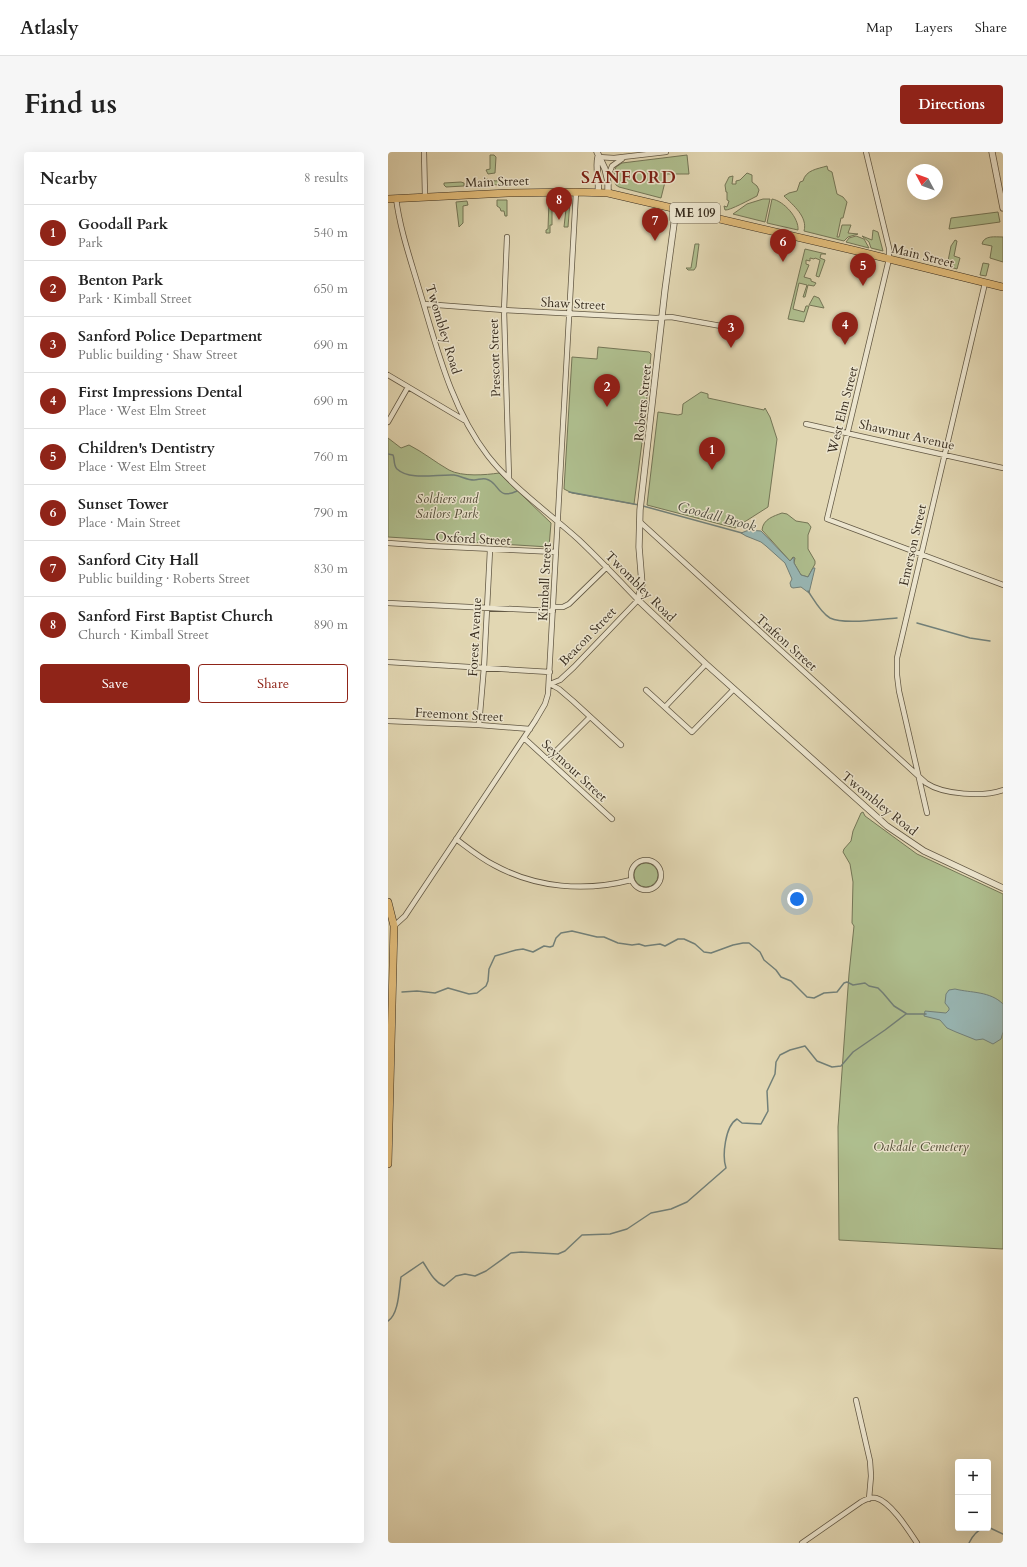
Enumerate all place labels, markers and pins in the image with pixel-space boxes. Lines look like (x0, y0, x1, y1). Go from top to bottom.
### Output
pin: 8 (546, 187, 572, 220)
pin: 7 (642, 208, 668, 241)
pin: 6 (770, 229, 796, 262)
pin: 5 (850, 253, 876, 286)
pin: 4 (832, 312, 858, 345)
pin: 3 (718, 315, 744, 348)
pin: 2 (594, 374, 620, 407)
pin: 1 (699, 437, 725, 470)

